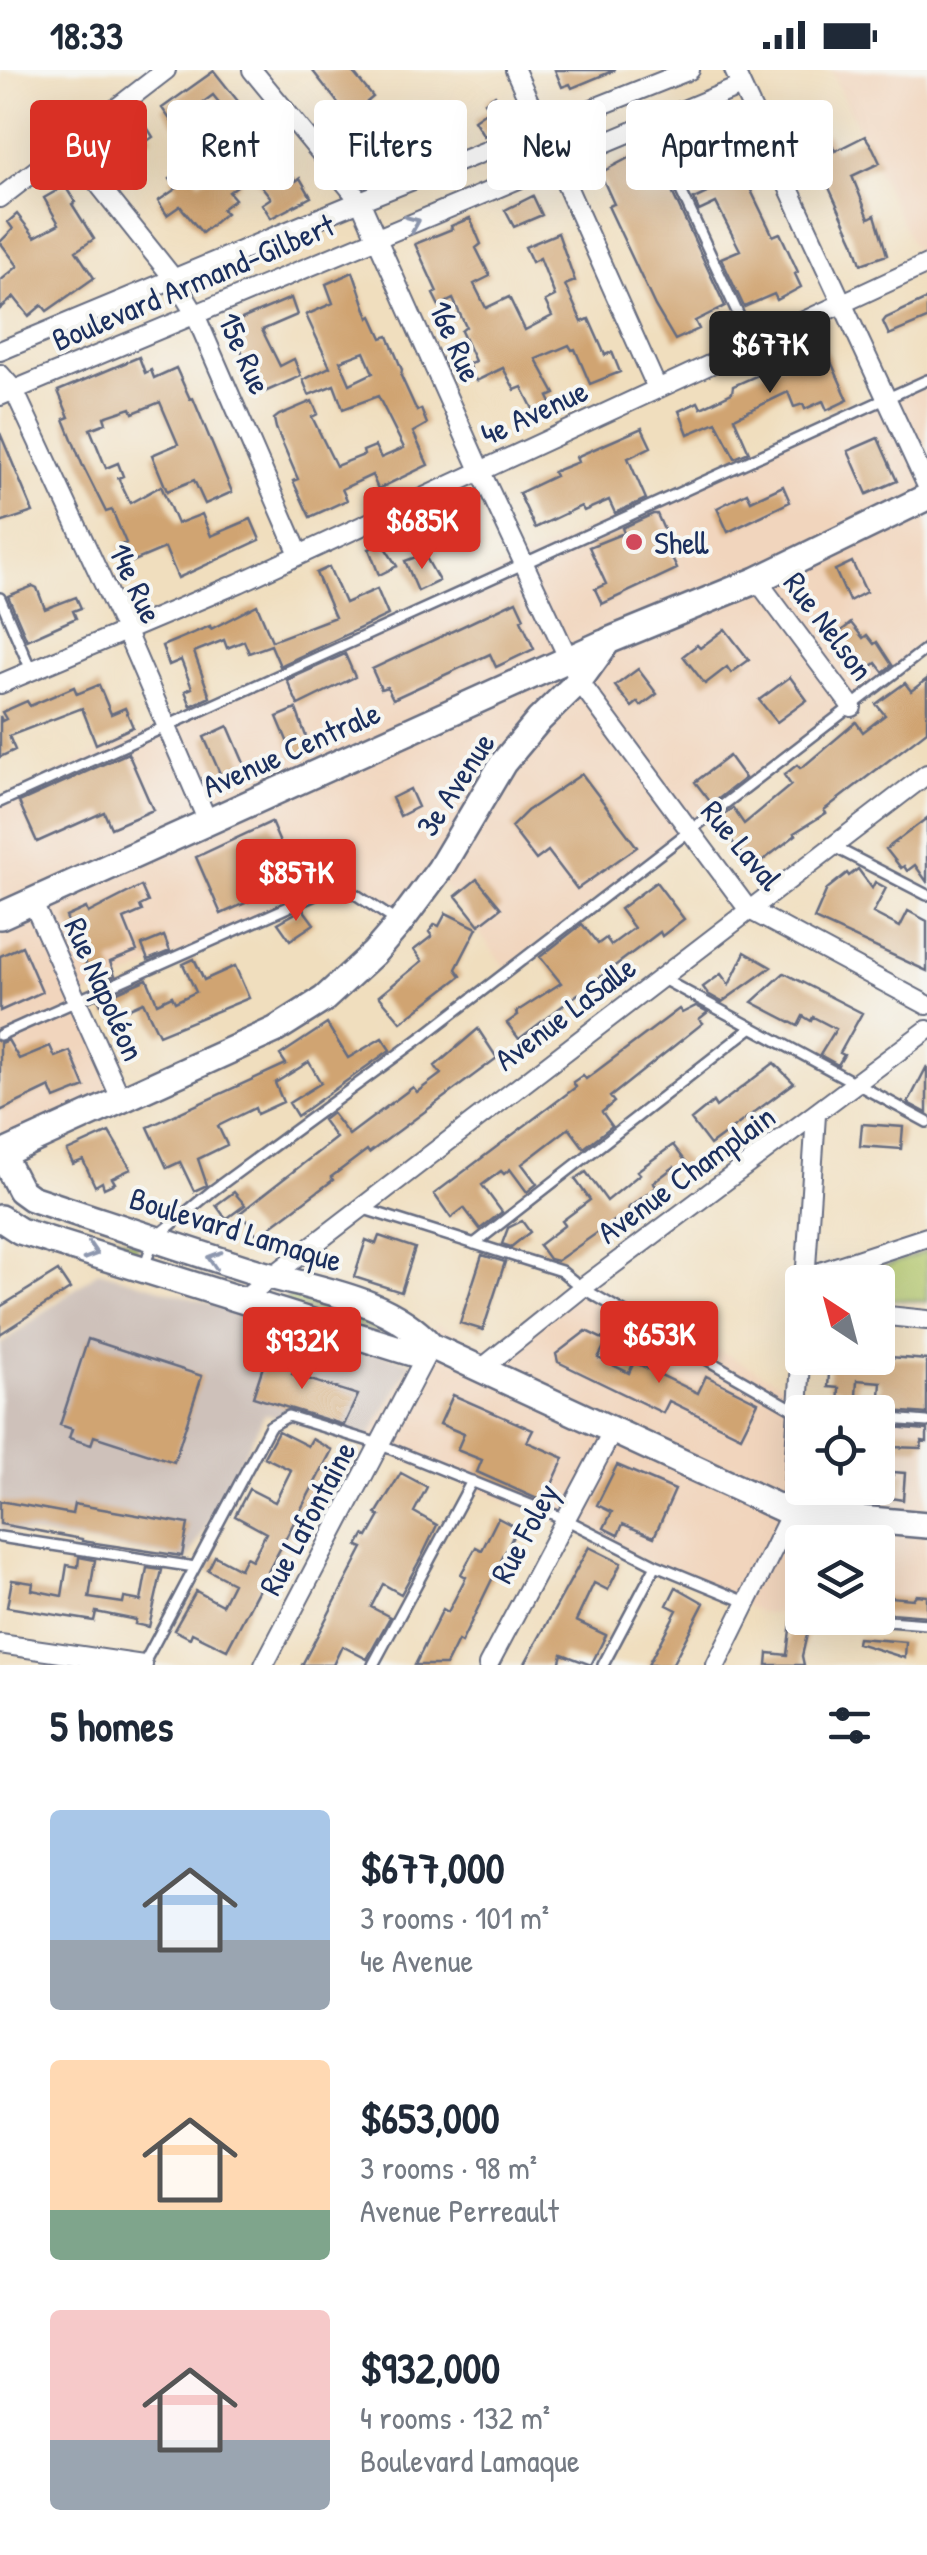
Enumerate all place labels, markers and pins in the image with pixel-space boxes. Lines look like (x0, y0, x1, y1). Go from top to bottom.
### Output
pin: $677K (700, 311, 840, 396)
pin: $685K (352, 487, 492, 572)
place label: Shell (654, 521, 709, 564)
marker: Shell (623, 531, 645, 553)
pin: $857K (226, 839, 366, 924)
pin: $653K (589, 1301, 729, 1386)
pin: $932K (232, 1307, 372, 1392)

